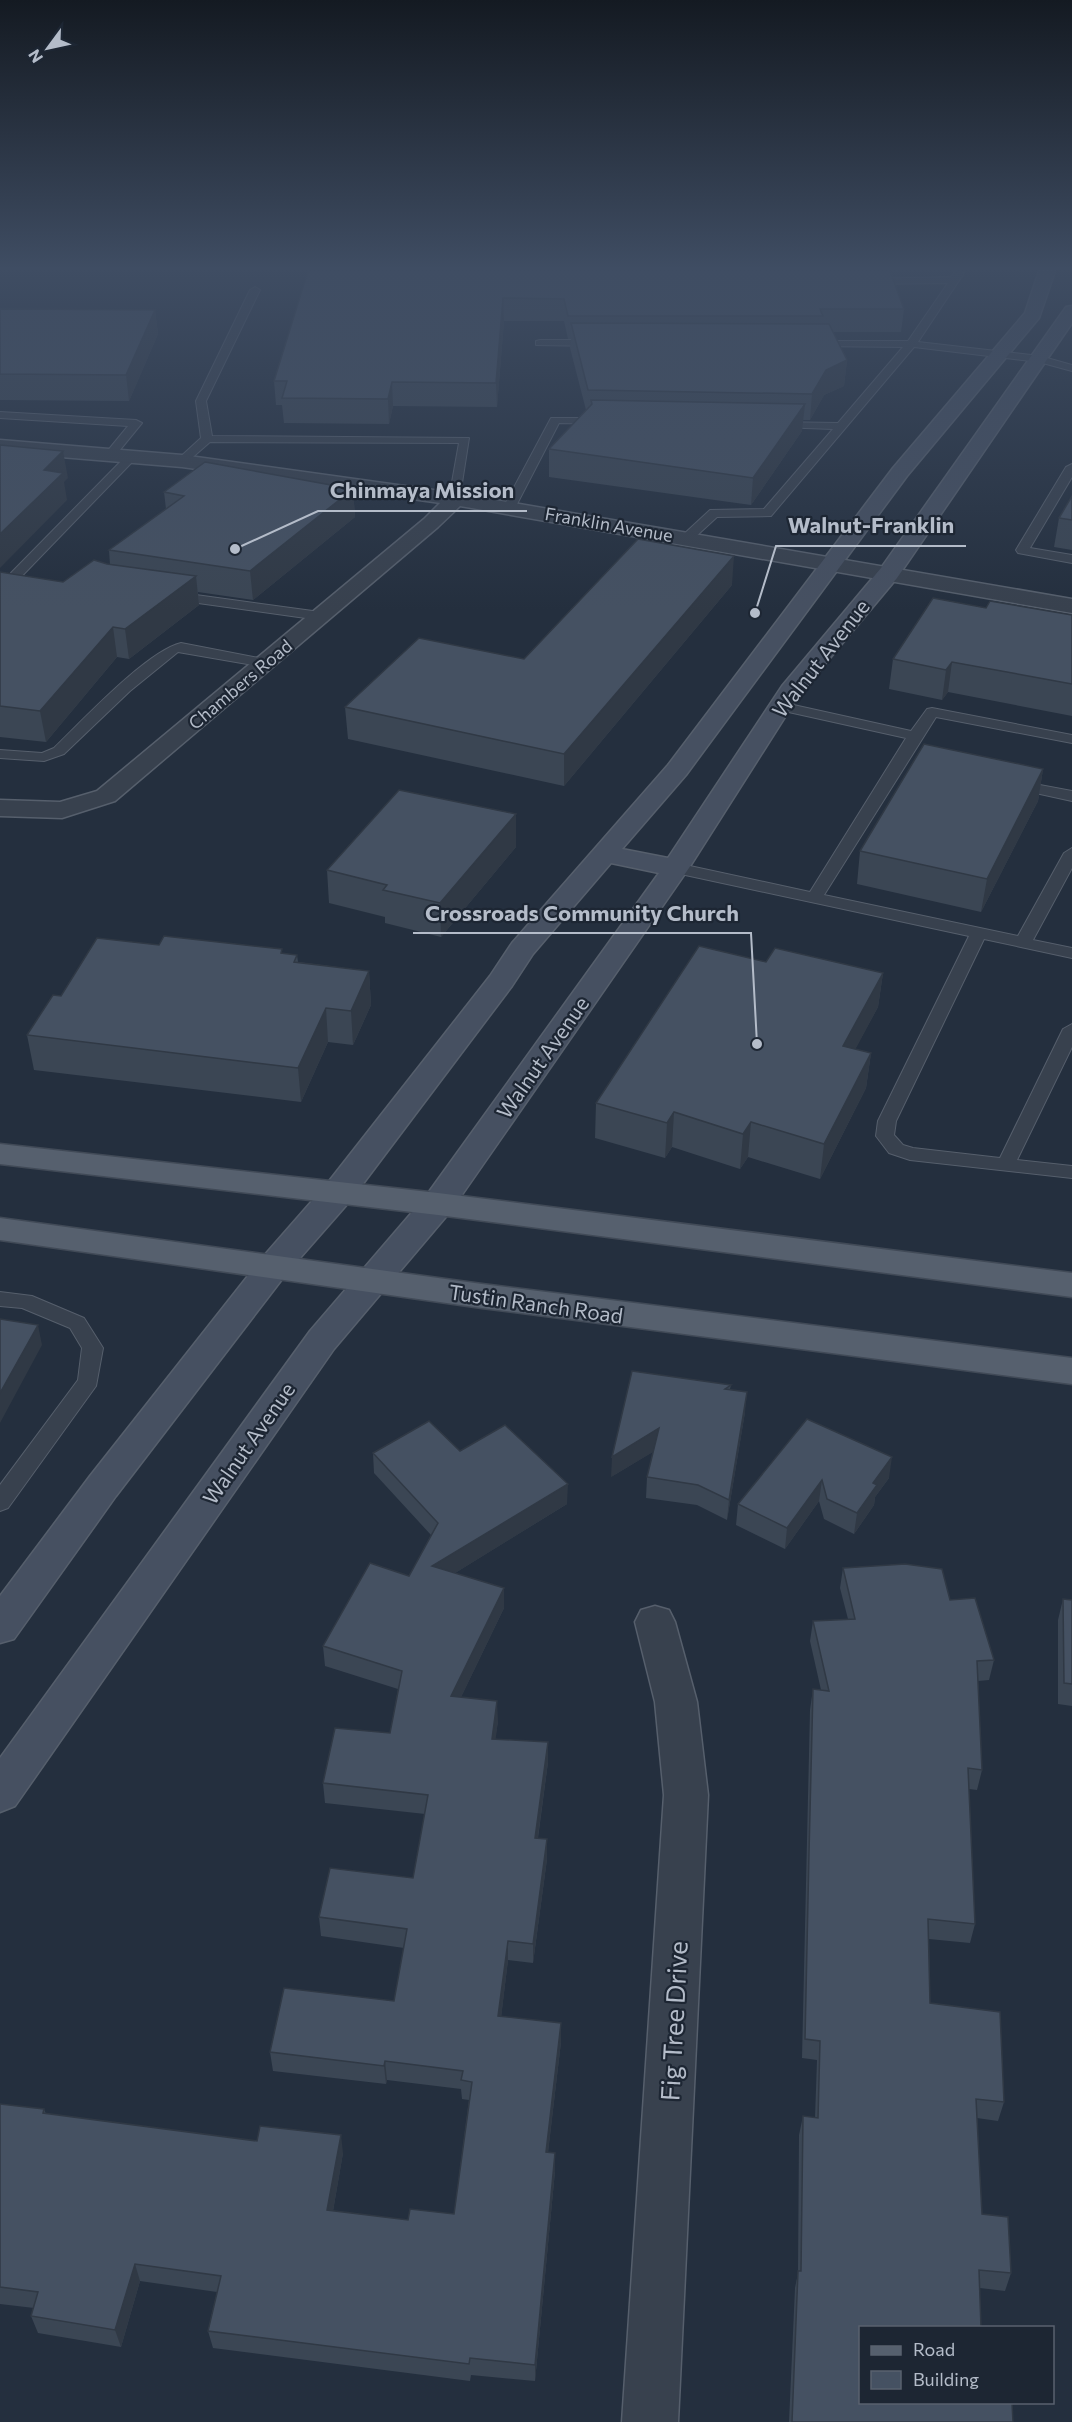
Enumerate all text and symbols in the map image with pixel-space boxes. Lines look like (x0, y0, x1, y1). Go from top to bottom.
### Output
north arrow (18, 18, 78, 78)
text: N (24, 46, 46, 67)
callout: Chinmaya Mission (318, 471, 527, 511)
text: Chinmaya Mission (330, 476, 514, 503)
street label: Franklin Avenue (543, 502, 675, 546)
callout: Walnut-Franklin (776, 506, 966, 546)
text: Walnut-Franklin (788, 511, 954, 538)
street label: Walnut Avenue (766, 594, 874, 722)
street label: Chambers Road (184, 634, 296, 734)
callout: Crossroads Community Church (413, 893, 751, 933)
text: Crossroads Community Church (425, 899, 739, 926)
street label: Walnut Avenue (491, 991, 593, 1123)
street label: Tustin Ranch Road (447, 1278, 625, 1328)
street label: Walnut Avenue (197, 1377, 299, 1509)
street label: Fig Tree Drive (653, 1940, 693, 2102)
legend (859, 2326, 1054, 2404)
text: Road (913, 2338, 955, 2360)
text: Building (913, 2368, 979, 2390)

